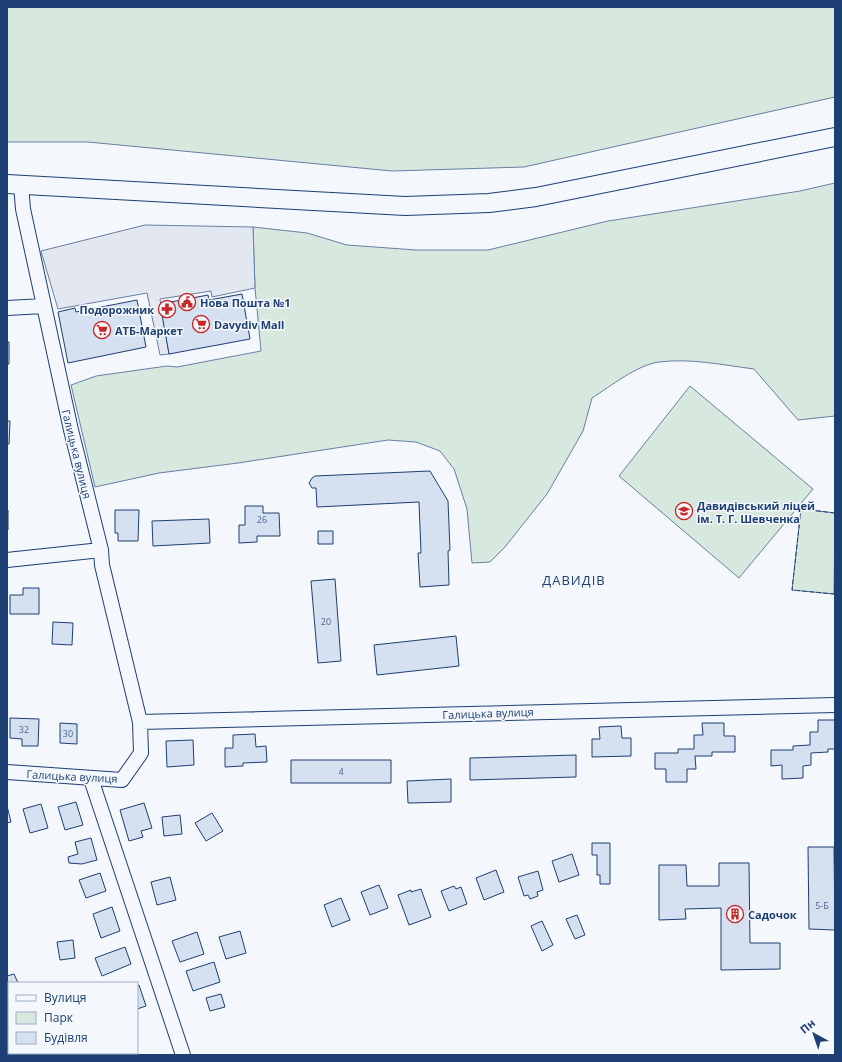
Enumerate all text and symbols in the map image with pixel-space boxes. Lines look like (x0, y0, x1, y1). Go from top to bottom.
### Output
public building icon: Нова Пошта №1 (177, 292, 197, 312)
place label: Нова Пошта №1 (200, 295, 291, 310)
pharmacy icon: Подорожник (157, 299, 177, 319)
place label: Подорожник (79, 302, 154, 317)
supermarket icon: Davydiv Mall (191, 314, 211, 334)
place label: Davydiv Mall (214, 317, 284, 332)
supermarket icon: АТБ-Маркет (92, 320, 112, 340)
place label: АТБ-Маркет (115, 323, 183, 338)
street label: Галицька вулиця (59, 408, 95, 500)
place label: Давидівський ліцей ім. Т. Г. Шевченка (697, 498, 815, 526)
school or university icon: Давидівський ліцей ім. Т. Г. Шевченка (674, 501, 694, 521)
house number: 26 (257, 513, 267, 526)
district label: ДАВИДІВ (542, 571, 606, 589)
house number: 20 (321, 615, 331, 628)
street label: Галицька вулиця (442, 704, 534, 722)
house number: 32 (19, 723, 29, 736)
house number: 30 (63, 727, 73, 740)
house number: 4 (338, 765, 344, 778)
street label: Галицька вулиця (26, 766, 118, 786)
house number: 5-Б (815, 899, 829, 912)
building icon: Садочок (725, 904, 745, 924)
place label: Садочок (748, 907, 797, 922)
legend (8, 982, 138, 1054)
text: Вулиця (44, 989, 86, 1006)
text: Парк (44, 1009, 74, 1026)
north arrow (794, 1014, 834, 1054)
text: Пн (796, 1015, 818, 1037)
text: Будівля (44, 1029, 88, 1046)

